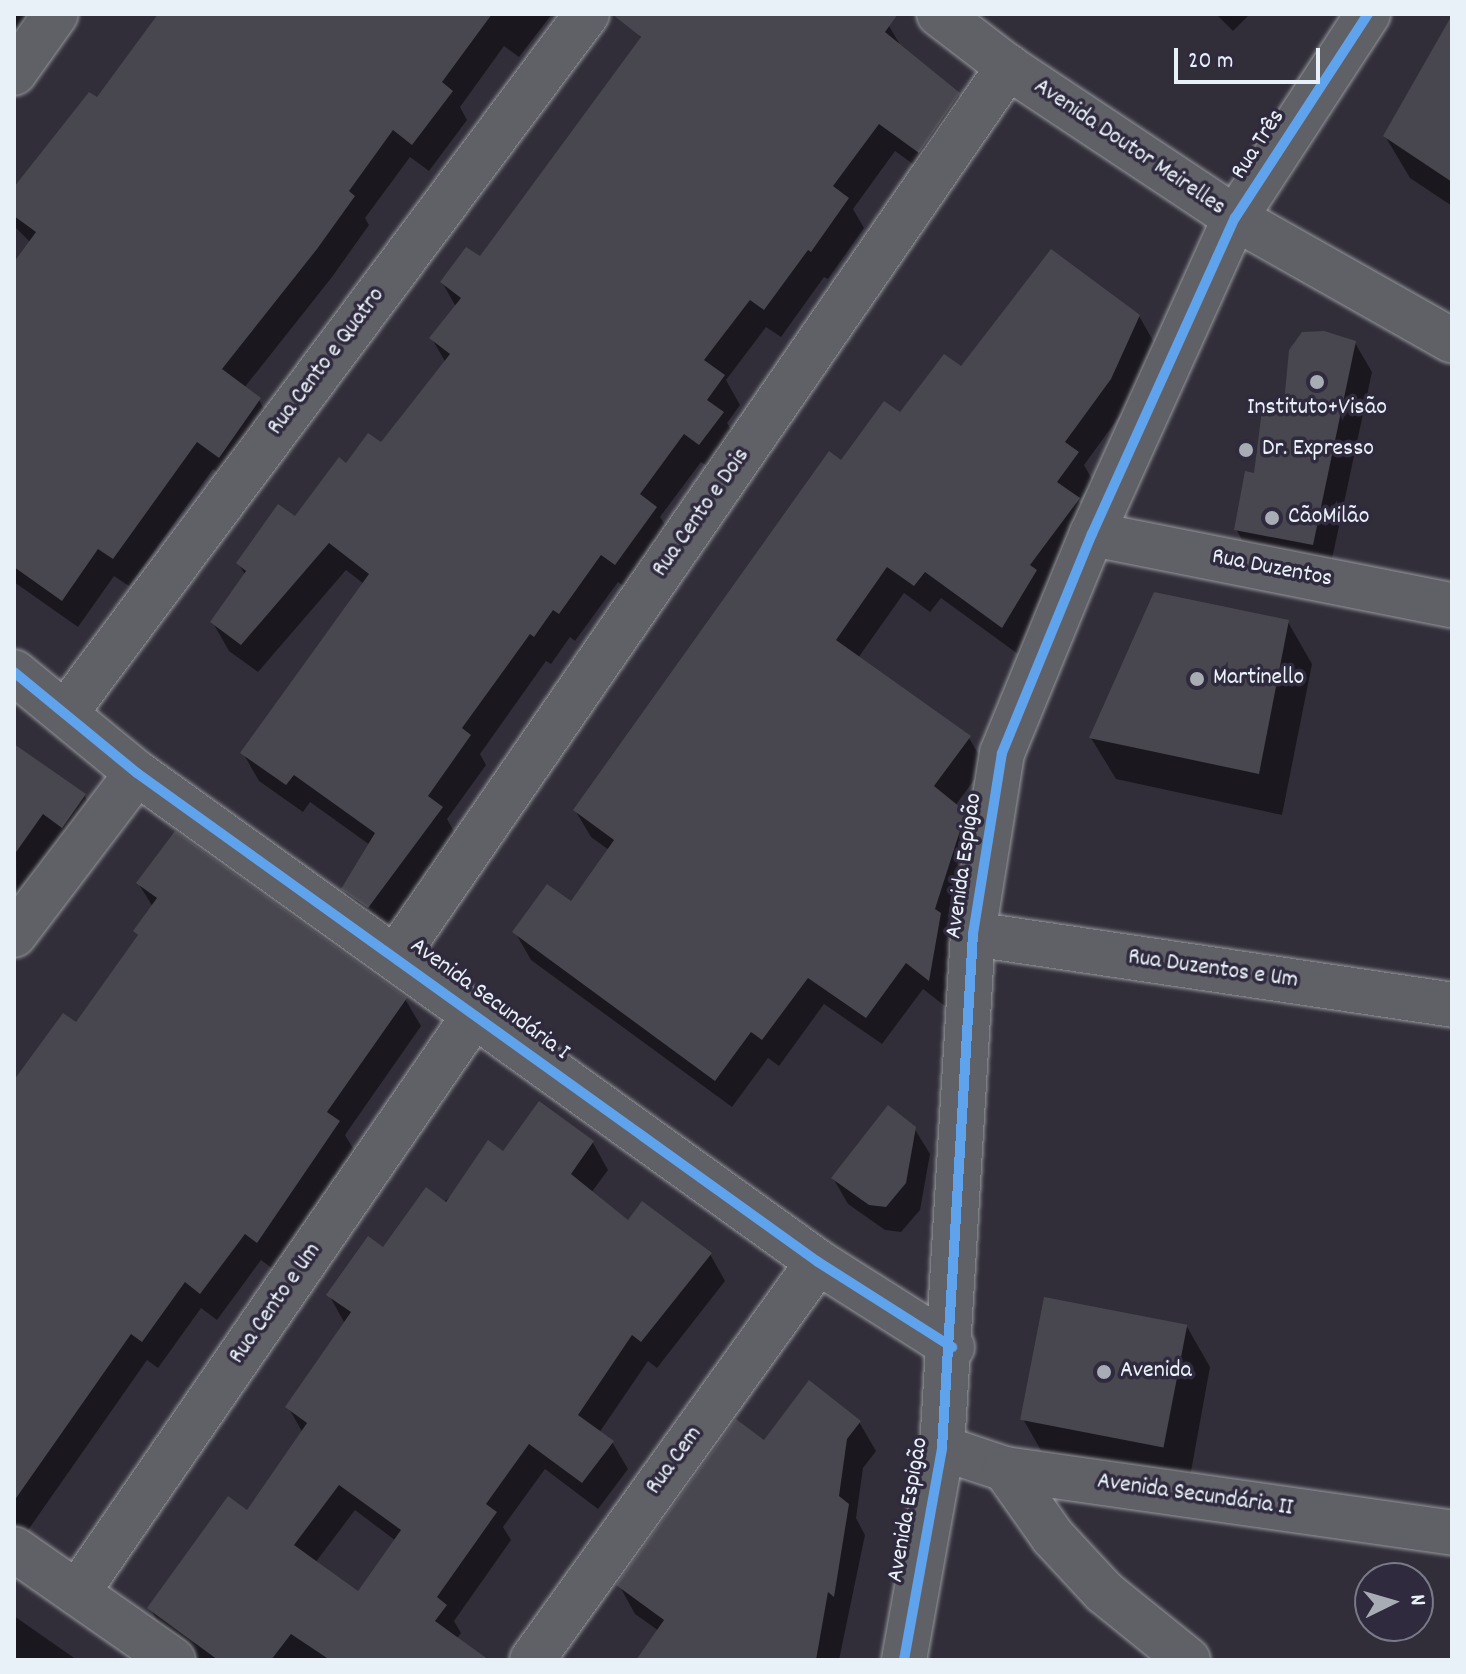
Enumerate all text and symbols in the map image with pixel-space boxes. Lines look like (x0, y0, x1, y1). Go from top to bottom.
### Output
scale bar (1178, 32, 1324, 82)
text: 20 m (1188, 45, 1234, 79)
street label: Avenida Doutor Meirelles (1028, 73, 1230, 223)
street label: Rua Três (1226, 105, 1292, 185)
street label: Rua Cento e Quatro (262, 282, 392, 442)
marker: Instituto+Visão (1308, 373, 1326, 391)
place label: Instituto+Visão (1247, 395, 1387, 423)
place label: Dr. Expresso (1262, 436, 1374, 464)
marker: Dr. Expresso (1237, 441, 1255, 459)
street label: Rua Cento e Dois (647, 443, 757, 583)
place label: CãoMilão (1288, 504, 1369, 532)
marker: CãoMilão (1263, 509, 1281, 527)
street label: Rua Duzentos (1209, 543, 1335, 595)
place label: Martinello (1213, 665, 1304, 693)
marker: Martinello (1188, 670, 1206, 688)
street label: Avenida Espigão (941, 791, 989, 941)
street label: Avenida Secundária I (404, 932, 574, 1068)
street label: Rua Duzentos e Um (1126, 944, 1300, 996)
street label: Rua Cento e Um (224, 1238, 328, 1370)
place label: Avenida (1120, 1358, 1192, 1386)
marker: Avenida (1095, 1363, 1113, 1381)
street label: Rua Cem (641, 1421, 709, 1501)
street label: Avenida Espigão (882, 1435, 936, 1585)
street label: Avenida Secundária II (1095, 1468, 1295, 1524)
north arrow (1354, 1562, 1434, 1642)
text: N (1400, 1593, 1432, 1607)

